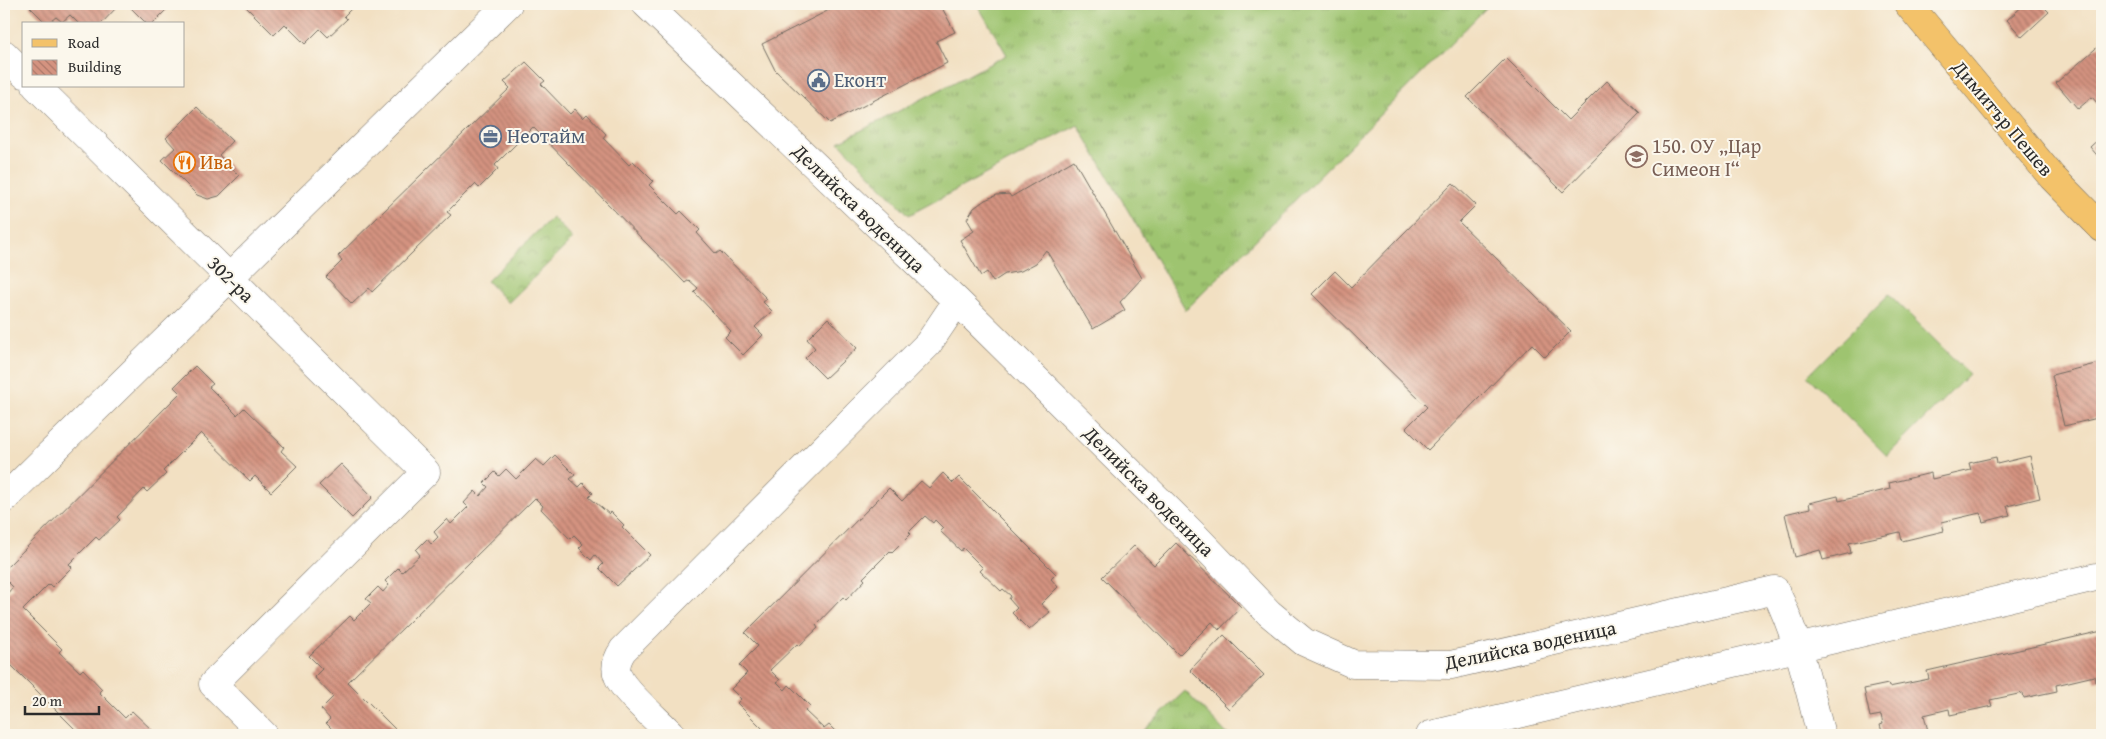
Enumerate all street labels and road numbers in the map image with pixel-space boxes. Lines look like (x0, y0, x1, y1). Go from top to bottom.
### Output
street label: Димитър Пешев (1945, 52, 2061, 182)
street label: Делийска воденица (786, 136, 933, 279)
street label: 302-ра (201, 249, 262, 309)
street label: Делийска воденица (1077, 418, 1222, 563)
street label: Делийска воденица (1440, 612, 1619, 677)

